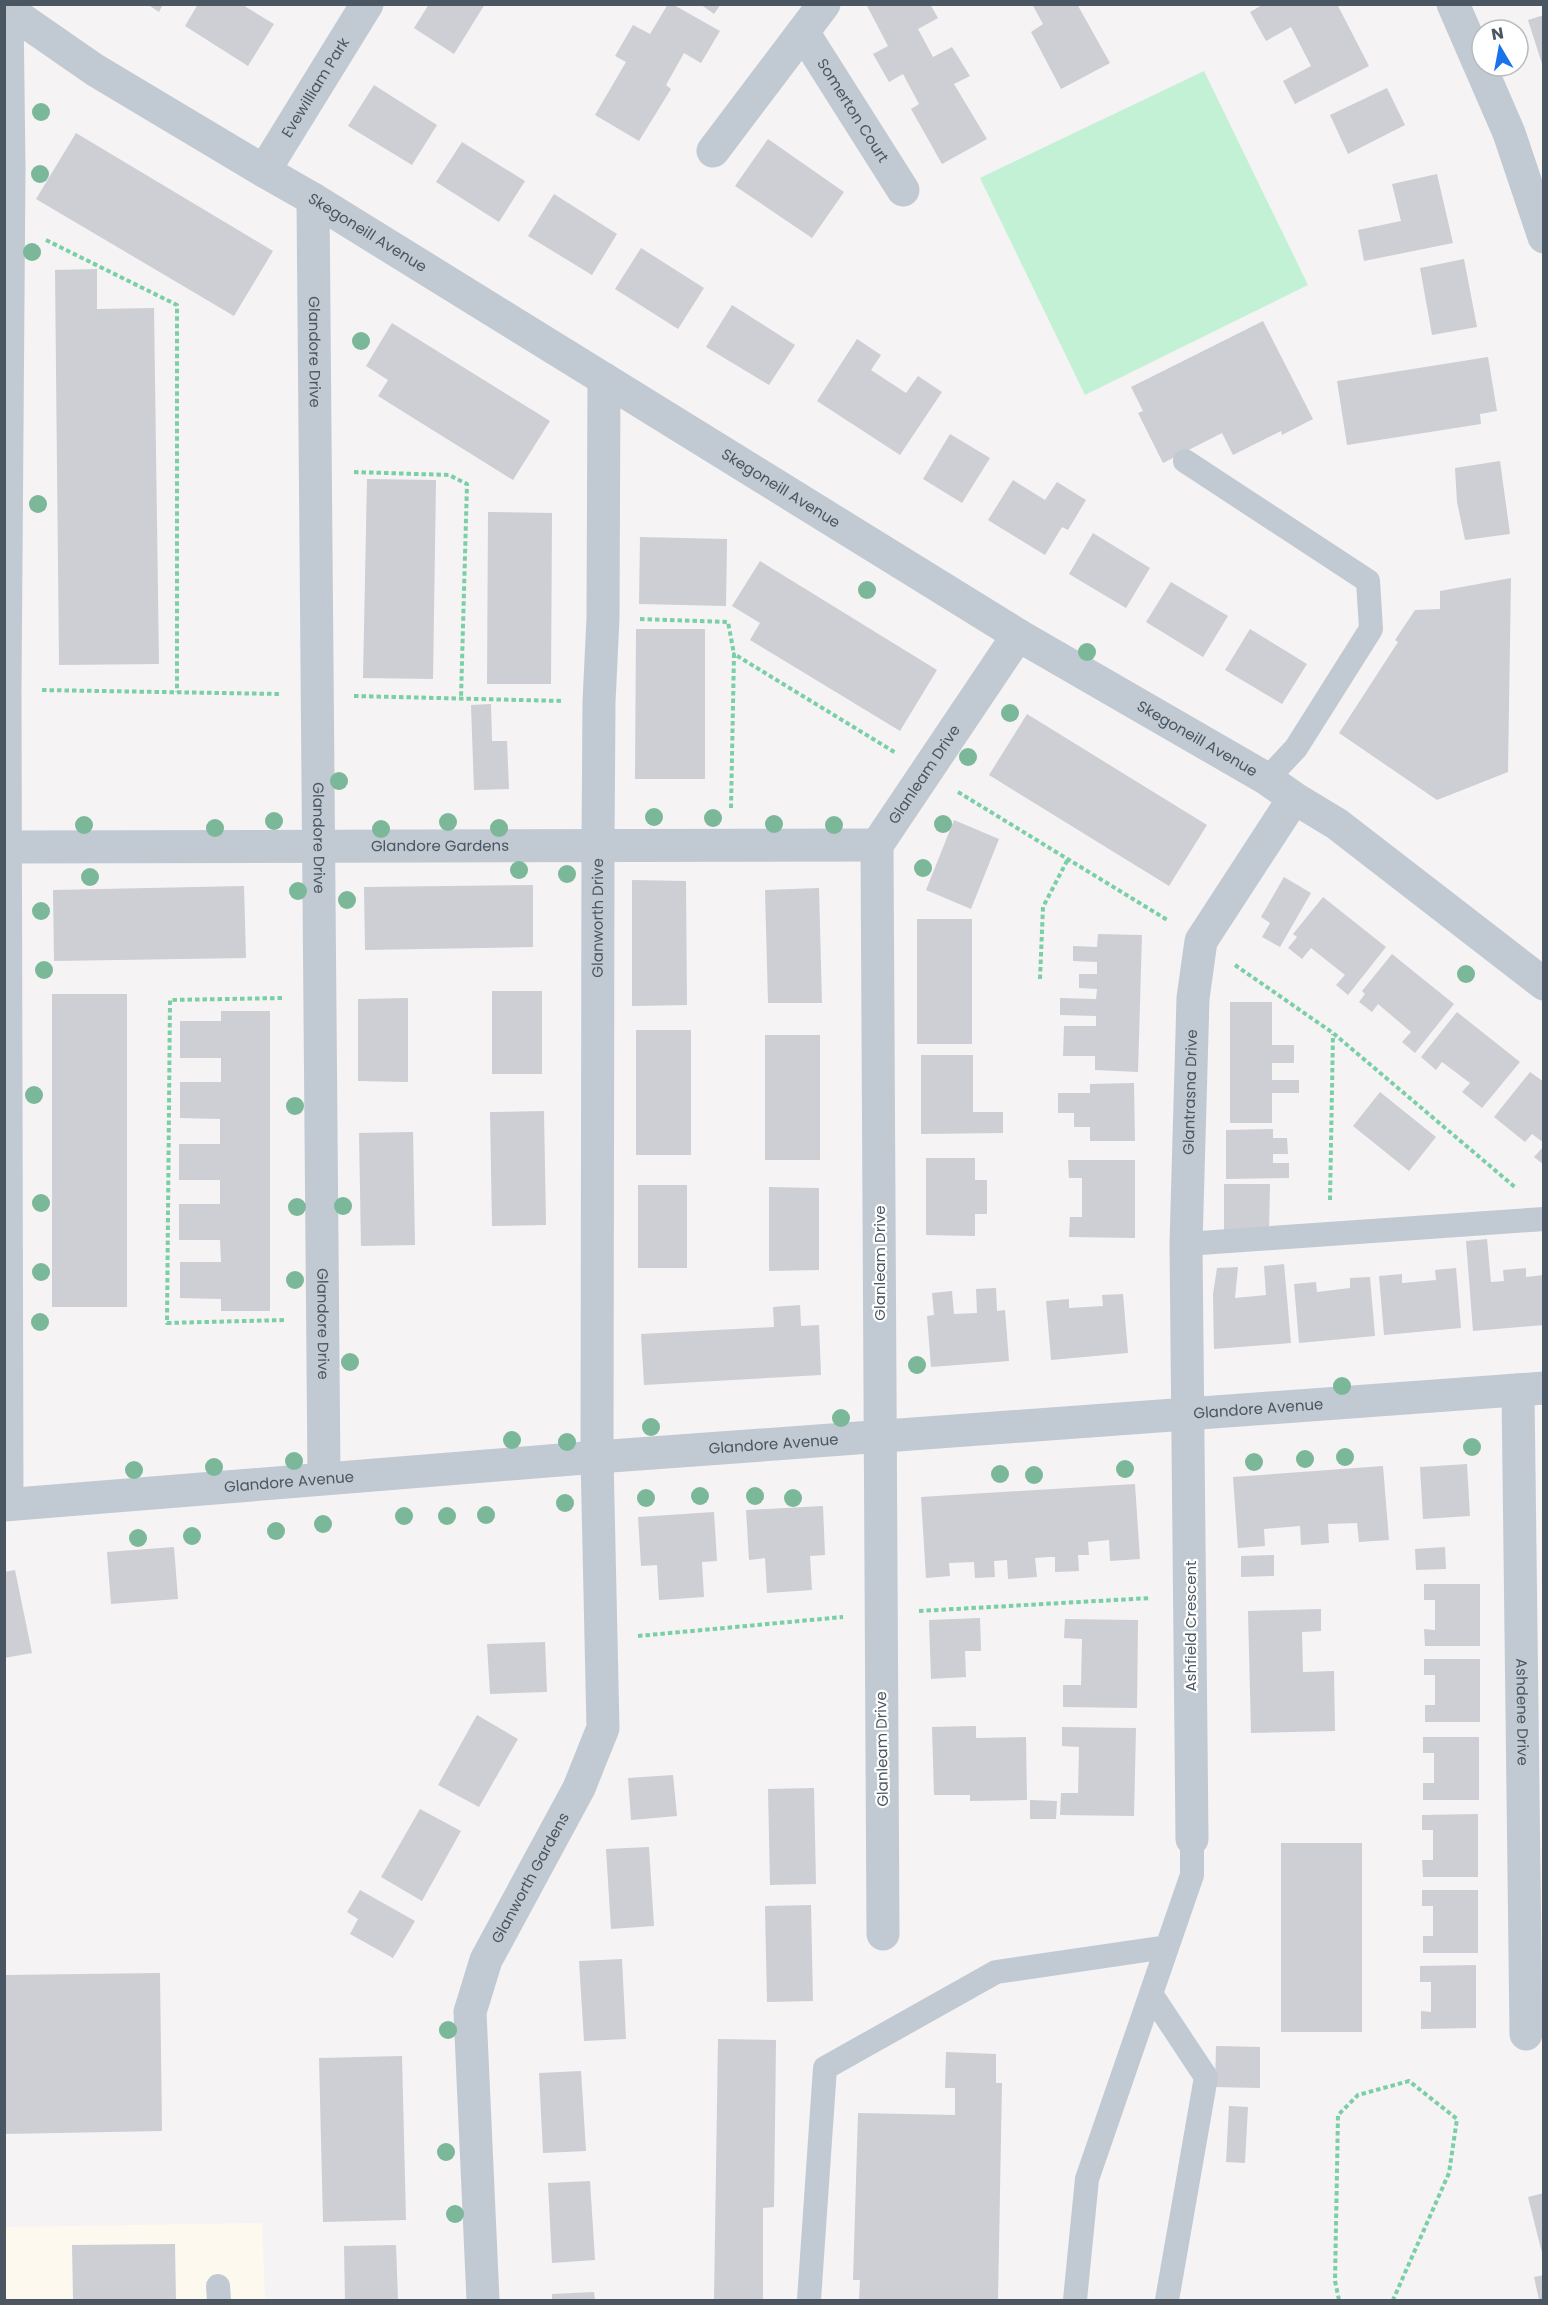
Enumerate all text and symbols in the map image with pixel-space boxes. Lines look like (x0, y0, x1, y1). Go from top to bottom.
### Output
north arrow (1470, 18, 1530, 78)
text: N (1490, 21, 1505, 46)
street label: Evewilliam Park (276, 33, 354, 141)
street label: Somerton Court (812, 54, 894, 166)
street label: Skegoneill Avenue (304, 188, 431, 277)
street label: Glandore Drive (304, 296, 326, 408)
street label: Skegoneill Avenue (718, 443, 844, 533)
street label: Skegoneill Avenue (1133, 695, 1262, 781)
street label: Glanleam Drive (883, 720, 965, 828)
street label: Glandore Drive (308, 782, 330, 894)
street label: Glandore Gardens (371, 835, 509, 856)
street label: Glanworth Drive (587, 858, 608, 978)
street label: Glantrasna Drive (1178, 1029, 1202, 1155)
street label: Glanleam Drive (869, 1205, 890, 1321)
street label: Glandore Drive (312, 1268, 334, 1380)
street label: Glandore Avenue (1193, 1393, 1324, 1424)
street label: Glandore Avenue (708, 1428, 839, 1459)
street label: Glandore Avenue (223, 1466, 355, 1497)
street label: Ashfield Crescent (1180, 1560, 1201, 1692)
street label: Ashdene Drive (1511, 1658, 1534, 1766)
street label: Glanleam Drive (870, 1691, 893, 1807)
street label: Glanworth Gardens (486, 1808, 574, 1947)

